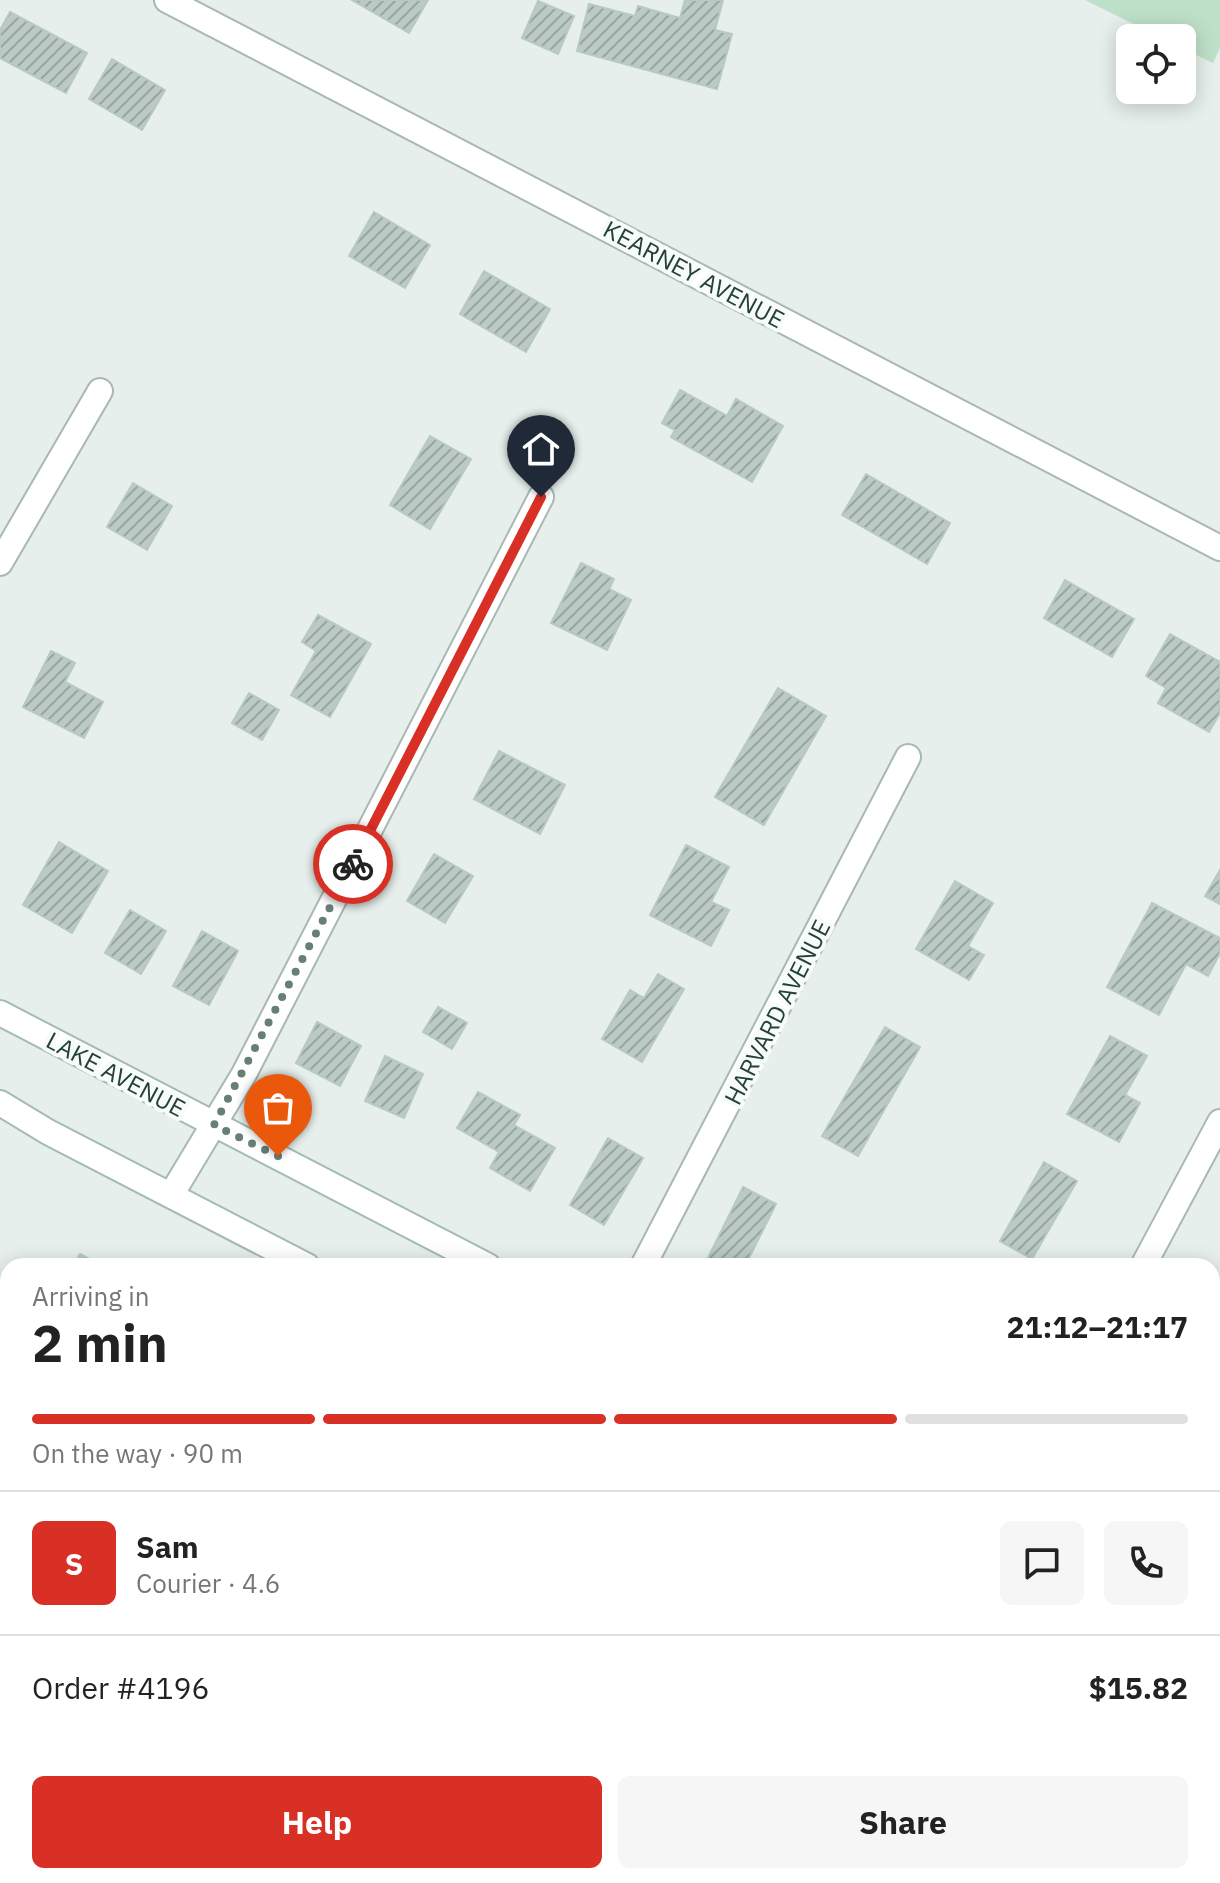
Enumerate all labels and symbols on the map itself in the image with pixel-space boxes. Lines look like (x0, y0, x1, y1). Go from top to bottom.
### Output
street label: KEARNEY AVENUE (598, 213, 790, 335)
pin (507, 415, 575, 497)
courier (313, 824, 393, 904)
street label: HARVARD AVENUE (717, 914, 837, 1110)
street label: LAKE AVENUE (41, 1024, 191, 1124)
pin (244, 1074, 312, 1156)

